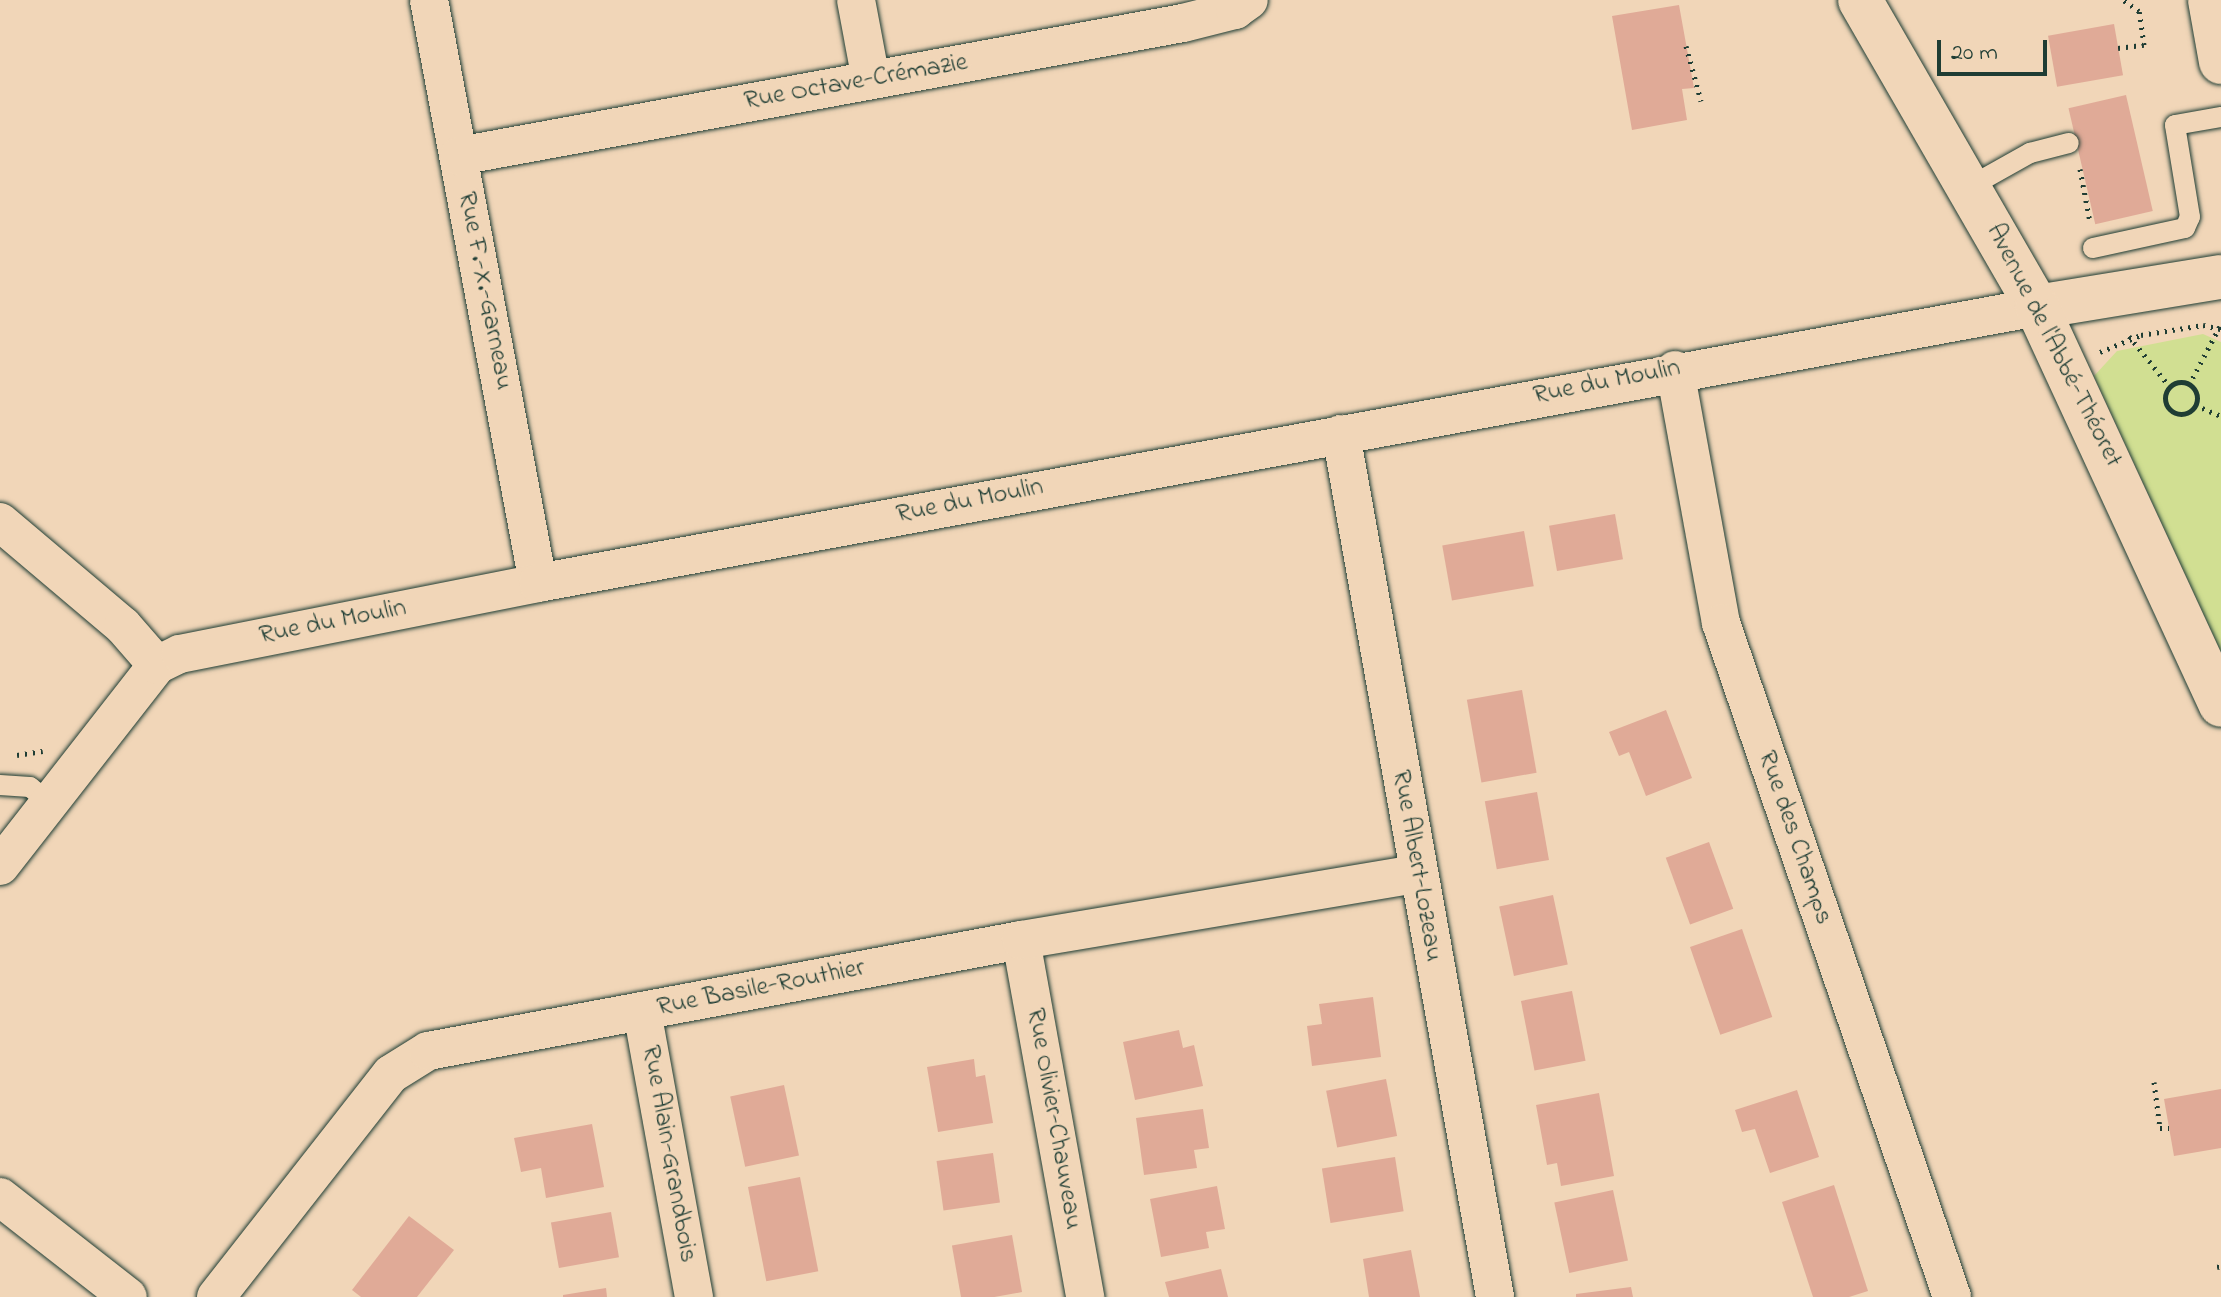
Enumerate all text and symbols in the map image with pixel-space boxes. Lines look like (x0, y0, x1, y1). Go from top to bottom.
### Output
scale bar (1941, 24, 2051, 74)
text: 20 m (1951, 36, 1998, 71)
street label: Rue Octave-Crémazie (742, 48, 970, 118)
street label: Rue F.-X.-Garneau (450, 189, 518, 393)
street label: Avenue de l'Abbé-Théoret (1978, 219, 2128, 473)
street label: Rue du Moulin (1531, 353, 1683, 413)
street label: Rue du Moulin (894, 472, 1046, 532)
street label: Rue du Moulin (257, 593, 409, 653)
street label: Rue des Champs (1750, 747, 1838, 929)
street label: Rue Albert-Lozeau (1384, 768, 1448, 964)
street label: Rue Basile-Routhier (655, 954, 867, 1024)
street label: Rue Olivier-Chauveau (1018, 1006, 1088, 1232)
street label: Rue Alain-Grandbois (634, 1043, 702, 1265)

